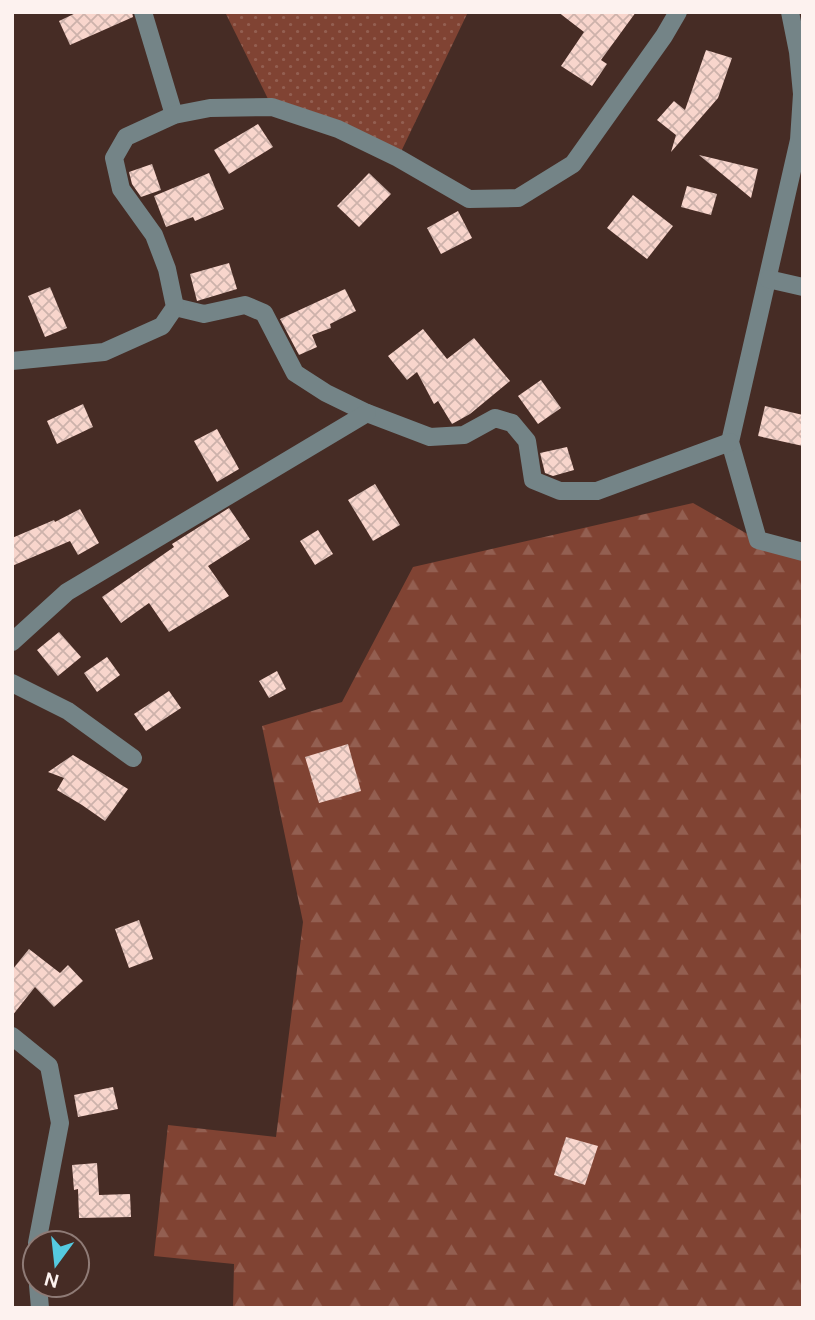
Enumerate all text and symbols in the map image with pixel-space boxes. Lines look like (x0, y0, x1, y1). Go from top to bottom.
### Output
north arrow (21, 1229, 91, 1299)
text: N (42, 1266, 62, 1294)

